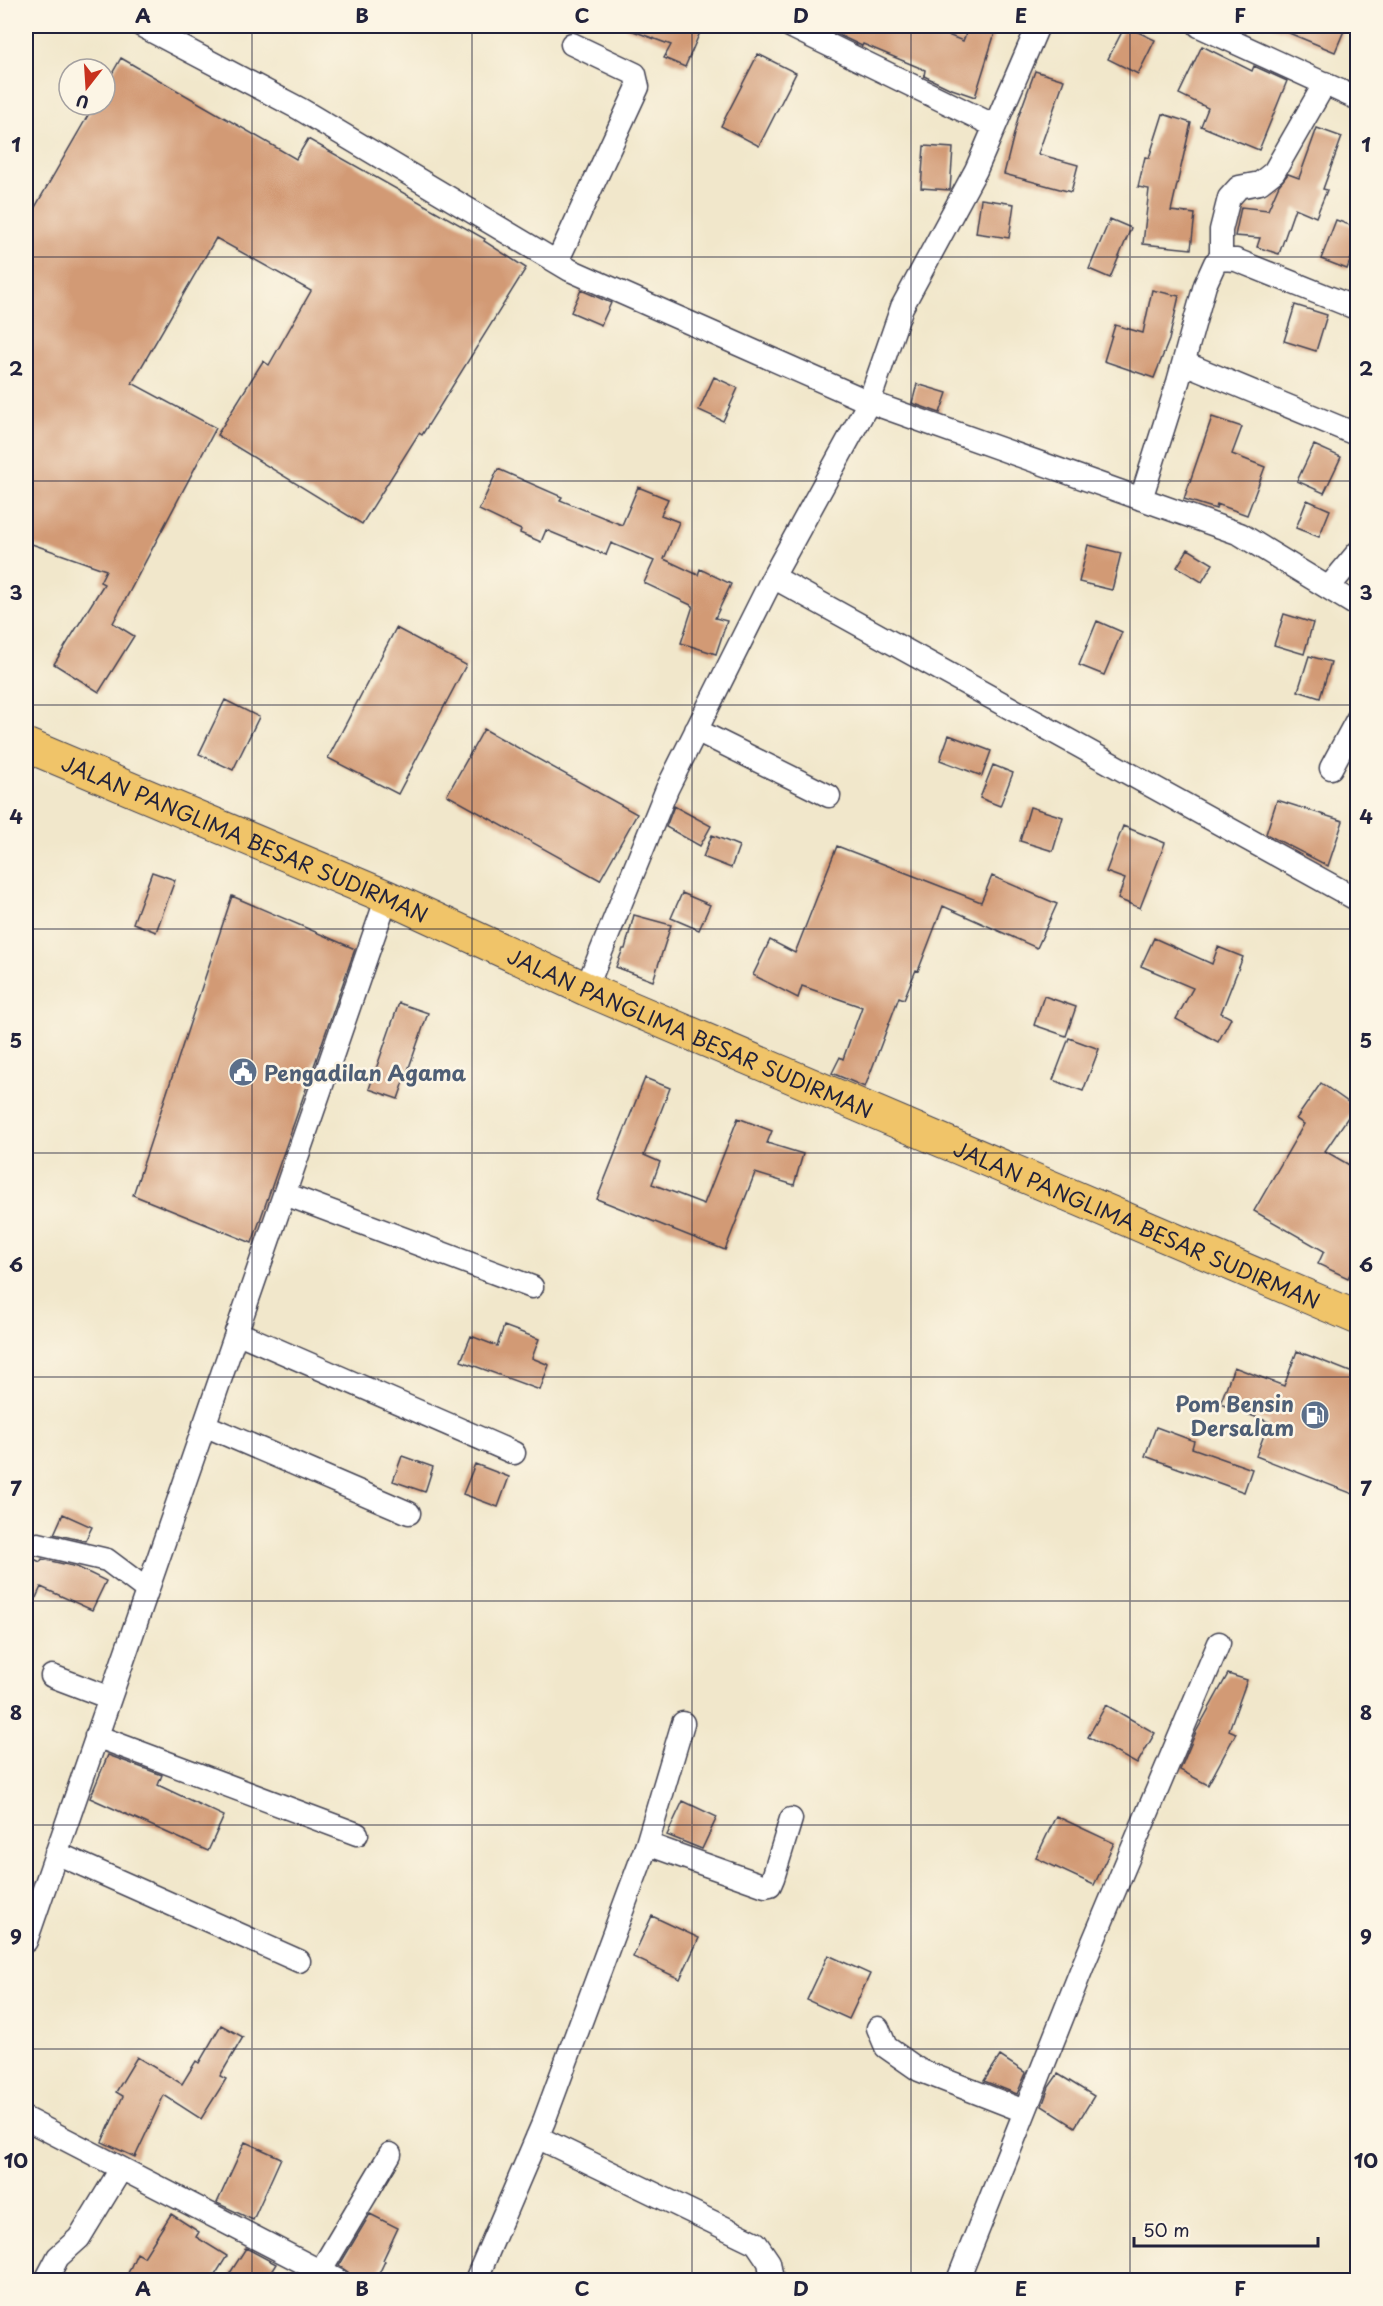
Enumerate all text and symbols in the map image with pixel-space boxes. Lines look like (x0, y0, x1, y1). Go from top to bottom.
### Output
text: A (135, 0, 151, 30)
text: B (355, 0, 369, 30)
text: C (574, 0, 590, 30)
text: D (793, 0, 809, 30)
text: E (1015, 0, 1027, 30)
text: F (1234, 0, 1246, 30)
north arrow (57, 57, 117, 117)
text: U (73, 89, 92, 116)
text: 1 (11, 129, 21, 159)
text: 1 (1361, 129, 1371, 159)
text: 2 (9, 353, 23, 383)
text: 2 (1359, 353, 1373, 383)
text: 3 (9, 577, 23, 607)
text: 3 (1359, 577, 1373, 607)
street label: JALAN PANGLIMA BESAR SUDIRMAN (57, 746, 434, 930)
text: 4 (9, 801, 23, 831)
text: 4 (1359, 801, 1373, 831)
street label: JALAN PANGLIMA BESAR SUDIRMAN (502, 939, 878, 1126)
text: 5 (10, 1025, 22, 1055)
text: 5 (1360, 1025, 1372, 1055)
public building icon: Pengadilan Agama (227, 1056, 259, 1088)
place label: Pengadilan Agama (264, 1056, 467, 1088)
street label: JALAN PANGLIMA BESAR SUDIRMAN (949, 1132, 1325, 1316)
text: 6 (9, 1249, 23, 1279)
text: 6 (1359, 1249, 1373, 1279)
place label: Pom Bensin Dersalam (1175, 1387, 1294, 1443)
fuel station icon: Pom Bensin Dersalam (1299, 1399, 1331, 1431)
text: 7 (10, 1473, 22, 1503)
text: 7 (1360, 1473, 1372, 1503)
text: 8 (10, 1697, 22, 1727)
text: 8 (1360, 1697, 1372, 1727)
text: 9 (10, 1921, 22, 1951)
text: 9 (1360, 1921, 1372, 1951)
text: 10 (4, 2145, 28, 2175)
text: 10 (1354, 2145, 1378, 2175)
scale bar (1134, 2210, 1318, 2248)
text: 50 m (1143, 2216, 1190, 2243)
text: A (135, 2273, 151, 2303)
text: B (355, 2273, 369, 2303)
text: C (574, 2273, 590, 2303)
text: D (793, 2273, 809, 2303)
text: E (1015, 2273, 1027, 2303)
text: F (1234, 2273, 1246, 2303)

